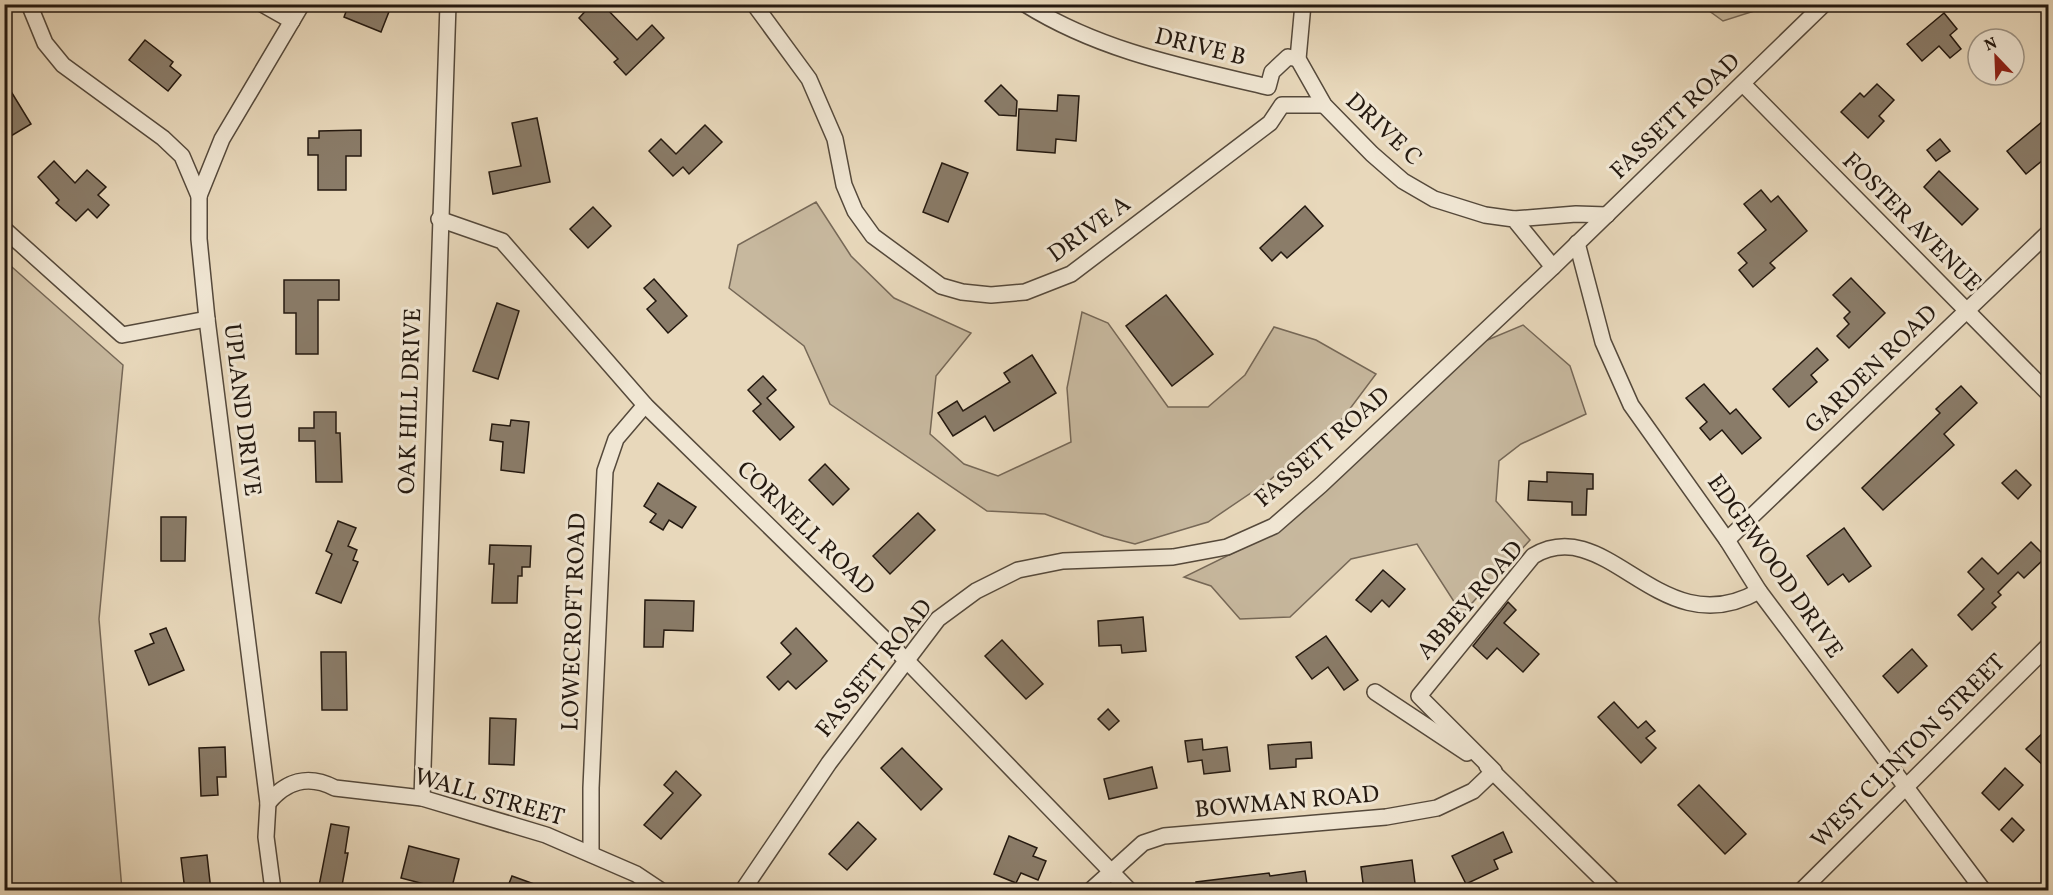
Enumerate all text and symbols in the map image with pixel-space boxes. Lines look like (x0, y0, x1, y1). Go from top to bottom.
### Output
street label: DRIVE B (1151, 20, 1249, 76)
north arrow (1966, 27, 2026, 87)
text: N (1981, 32, 2001, 57)
street label: FASSETT ROAD (1603, 46, 1749, 188)
street label: DRIVE C (1337, 86, 1429, 174)
street label: FOSTER AVENUE (1834, 146, 1988, 300)
street label: DRIVE A (1042, 188, 1139, 272)
street label: GARDEN ROAD (1798, 298, 1946, 442)
street label: OAK HILL DRIVE (391, 307, 431, 495)
street label: UPLAND DRIVE (214, 322, 268, 498)
street label: FASSETT ROAD (1248, 380, 1398, 516)
street label: CORNELL ROAD (728, 454, 882, 604)
street label: EDGEWOOD DRIVE (1698, 468, 1850, 666)
street label: LOWECROFT ROAD (554, 512, 596, 732)
street label: ABBEY ROAD (1410, 534, 1532, 668)
street label: FASSETT ROAD (808, 592, 942, 746)
street label: WEST CLINTON STREET (1804, 647, 2014, 857)
street label: WALL STREET (410, 760, 568, 836)
street label: BOWMAN ROAD (1193, 778, 1381, 828)

